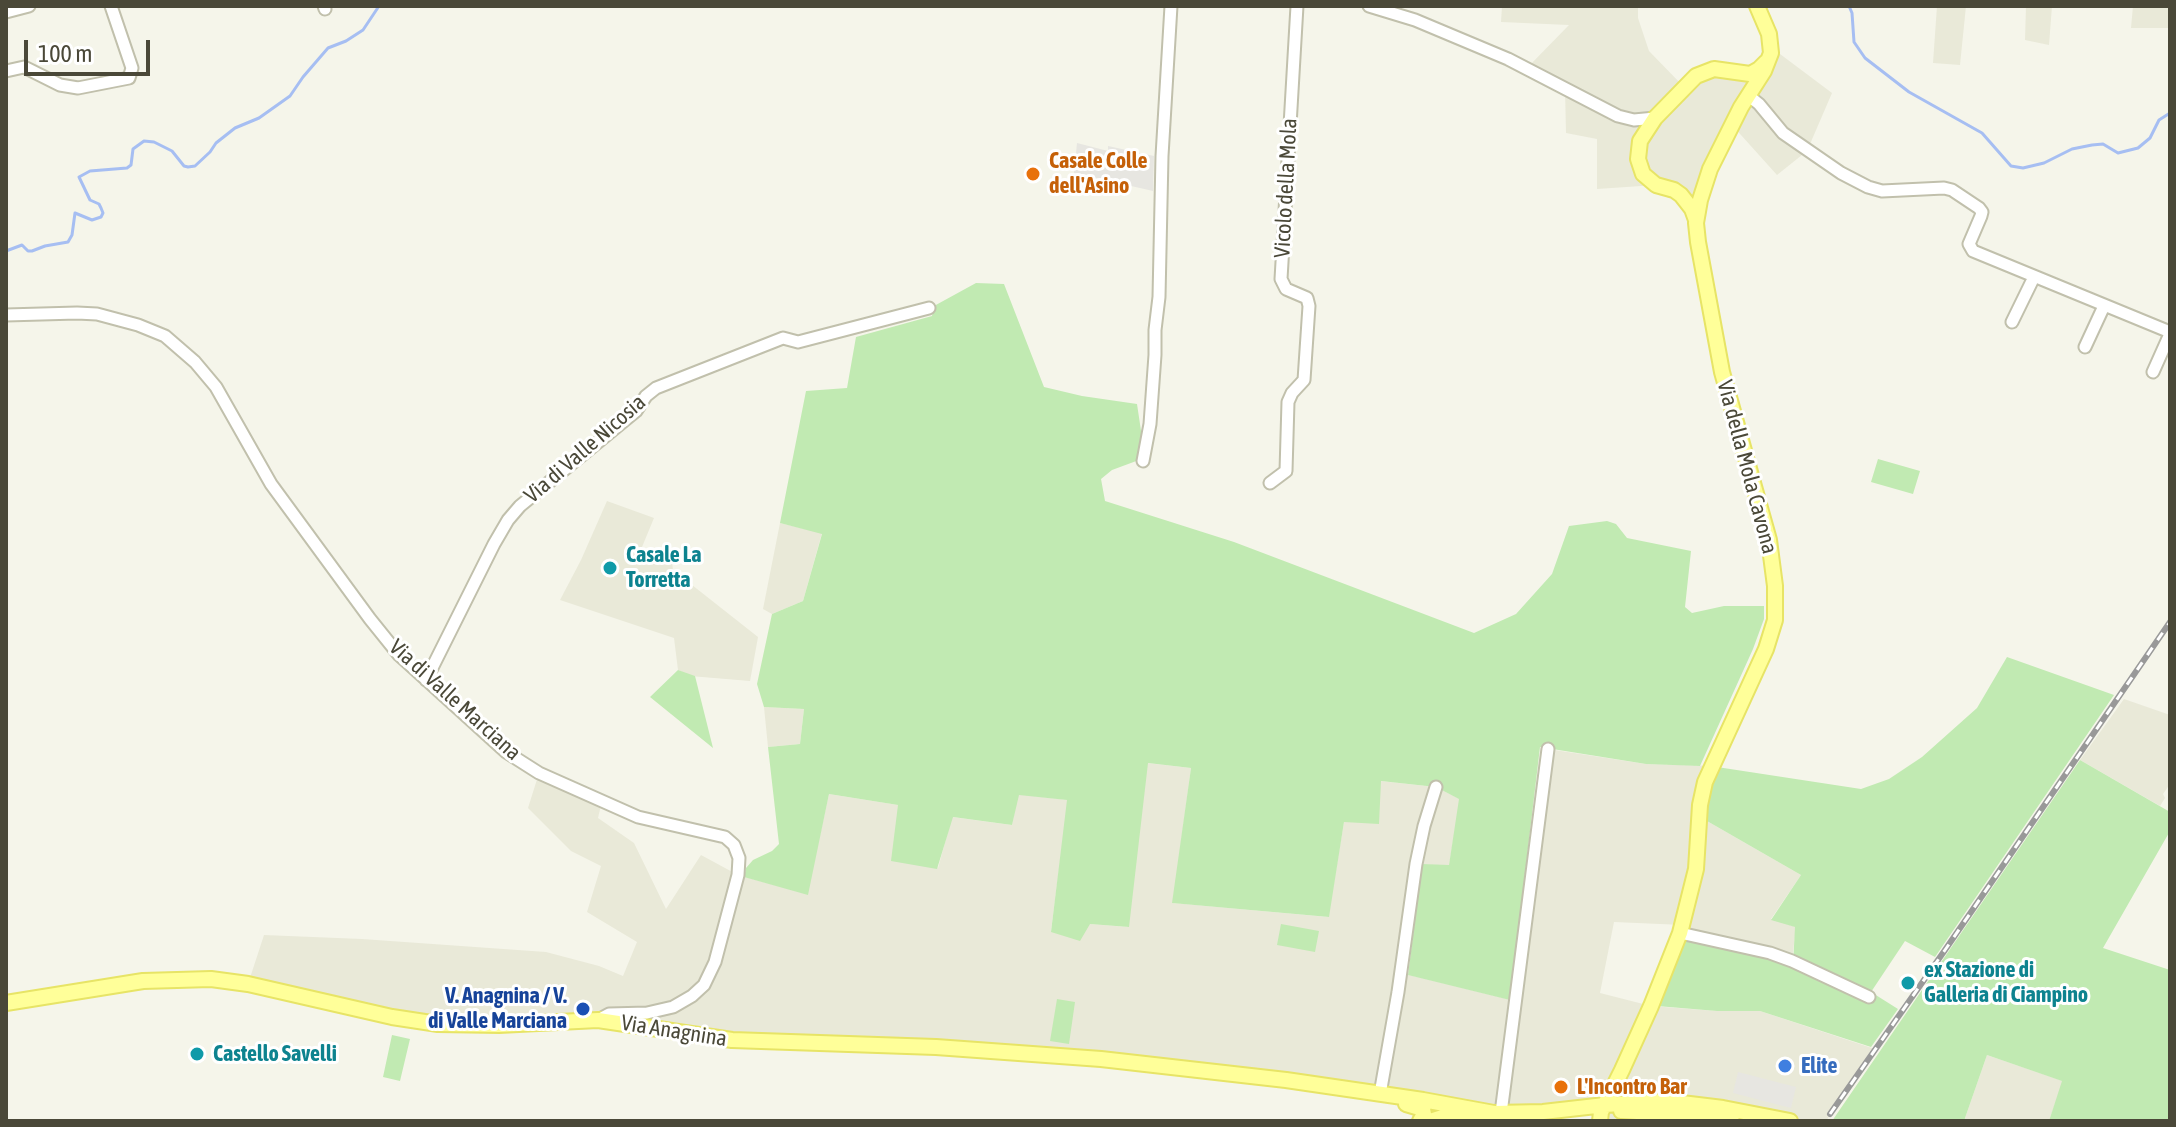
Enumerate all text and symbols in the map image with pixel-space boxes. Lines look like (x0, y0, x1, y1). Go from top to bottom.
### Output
scale bar (28, 24, 154, 74)
text: 100 m (38, 40, 92, 67)
street label: Vicolo della Mola (1269, 118, 1303, 258)
place label: Casale Colle dell'Asino (1049, 148, 1147, 200)
marker: Casale Colle dell'Asino (1024, 165, 1042, 183)
street label: Via della Mola Cavona (1711, 377, 1783, 557)
street label: Via di Valle Nicosia (519, 389, 651, 509)
place label: Casale La Torretta (626, 542, 701, 594)
marker: Casale La Torretta (601, 559, 619, 577)
street label: Via di Valle Marciana (384, 634, 526, 766)
place label: ex Stazione di Galleria di Ciampino (1924, 957, 2088, 1008)
marker: ex Stazione di Galleria di Ciampino (1899, 974, 1917, 992)
place label: V. Anagnina / V. di Valle Marciana (428, 983, 567, 1034)
marker: V. Anagnina / V. di Valle Marciana (574, 1000, 592, 1018)
street label: Via Anagnina (619, 1010, 729, 1052)
place label: Castello Savelli (213, 1041, 337, 1067)
marker: Castello Savelli (188, 1045, 206, 1063)
place label: Elite (1801, 1053, 1837, 1079)
marker: Elite (1776, 1057, 1794, 1075)
place label: L'Incontro Bar (1577, 1074, 1687, 1100)
marker: L'Incontro Bar (1552, 1078, 1570, 1096)

